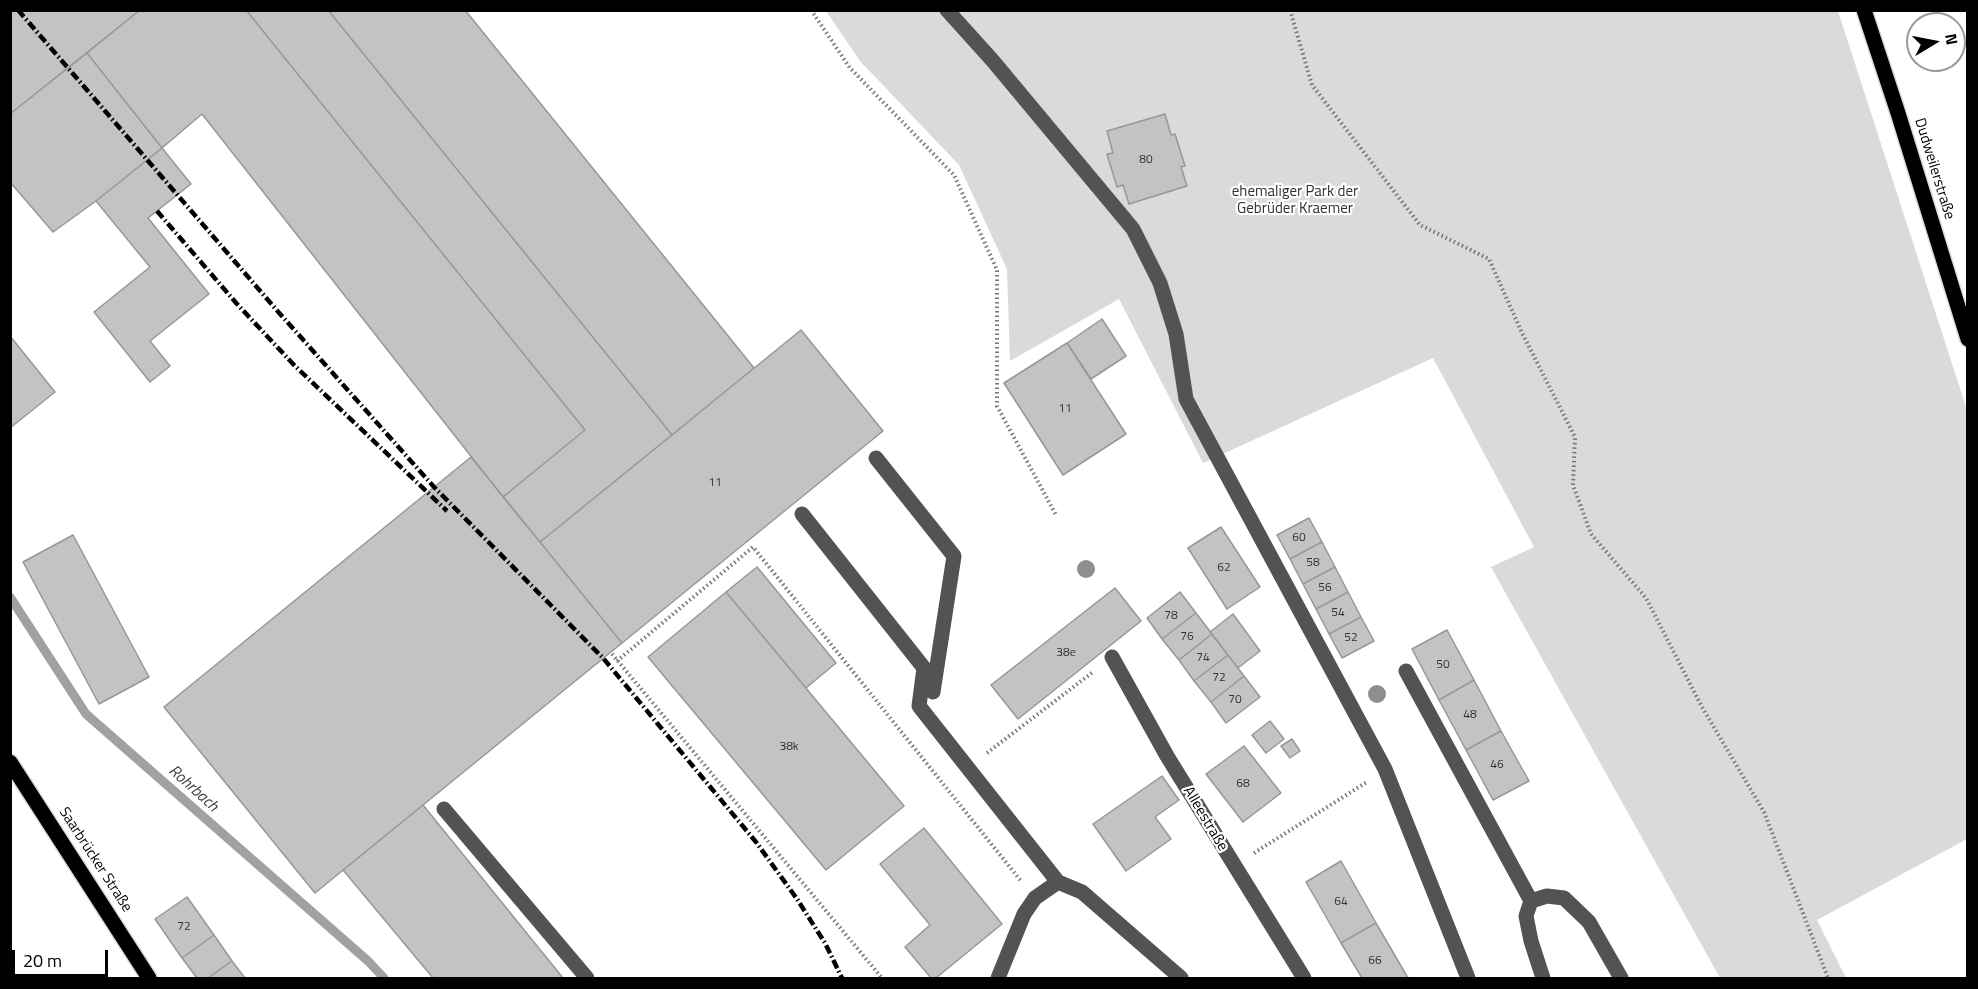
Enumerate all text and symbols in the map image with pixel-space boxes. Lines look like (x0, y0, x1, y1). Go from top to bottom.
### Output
north arrow (1906, 12, 1966, 72)
text: N (1939, 32, 1965, 47)
street label: Dudweilerstraße (1910, 116, 1958, 222)
house number: 80 (1139, 153, 1153, 167)
park label: ehemaliger Park der Gebrüder Kraemer (1232, 183, 1358, 218)
house number: 11 (1058, 402, 1072, 416)
house number: 11 (708, 476, 722, 490)
house number: 60 (1292, 531, 1306, 545)
house number: 58 (1306, 556, 1320, 570)
house number: 62 (1217, 561, 1231, 575)
house number: 56 (1318, 581, 1332, 595)
house number: 54 (1331, 606, 1345, 620)
house number: 78 (1164, 609, 1178, 623)
house number: 76 (1180, 630, 1194, 644)
house number: 52 (1344, 631, 1358, 645)
house number: 38e (1056, 646, 1076, 660)
house number: 74 (1196, 651, 1210, 665)
house number: 50 (1436, 658, 1450, 672)
house number: 72 (1212, 671, 1226, 685)
house number: 70 (1228, 693, 1242, 707)
house number: 48 (1463, 708, 1477, 722)
house number: 38k (779, 740, 799, 754)
house number: 46 (1490, 758, 1504, 772)
water label: Rohrbach (164, 762, 222, 816)
house number: 68 (1236, 777, 1250, 791)
street label: Alleestraße (1179, 783, 1231, 855)
street label: Saarbrücker Straße (54, 804, 136, 916)
house number: 64 (1334, 895, 1348, 909)
house number: 72 (177, 920, 191, 934)
scale bar (15, 938, 111, 976)
text: 20 m (23, 947, 62, 974)
house number: 66 (1368, 954, 1382, 968)

